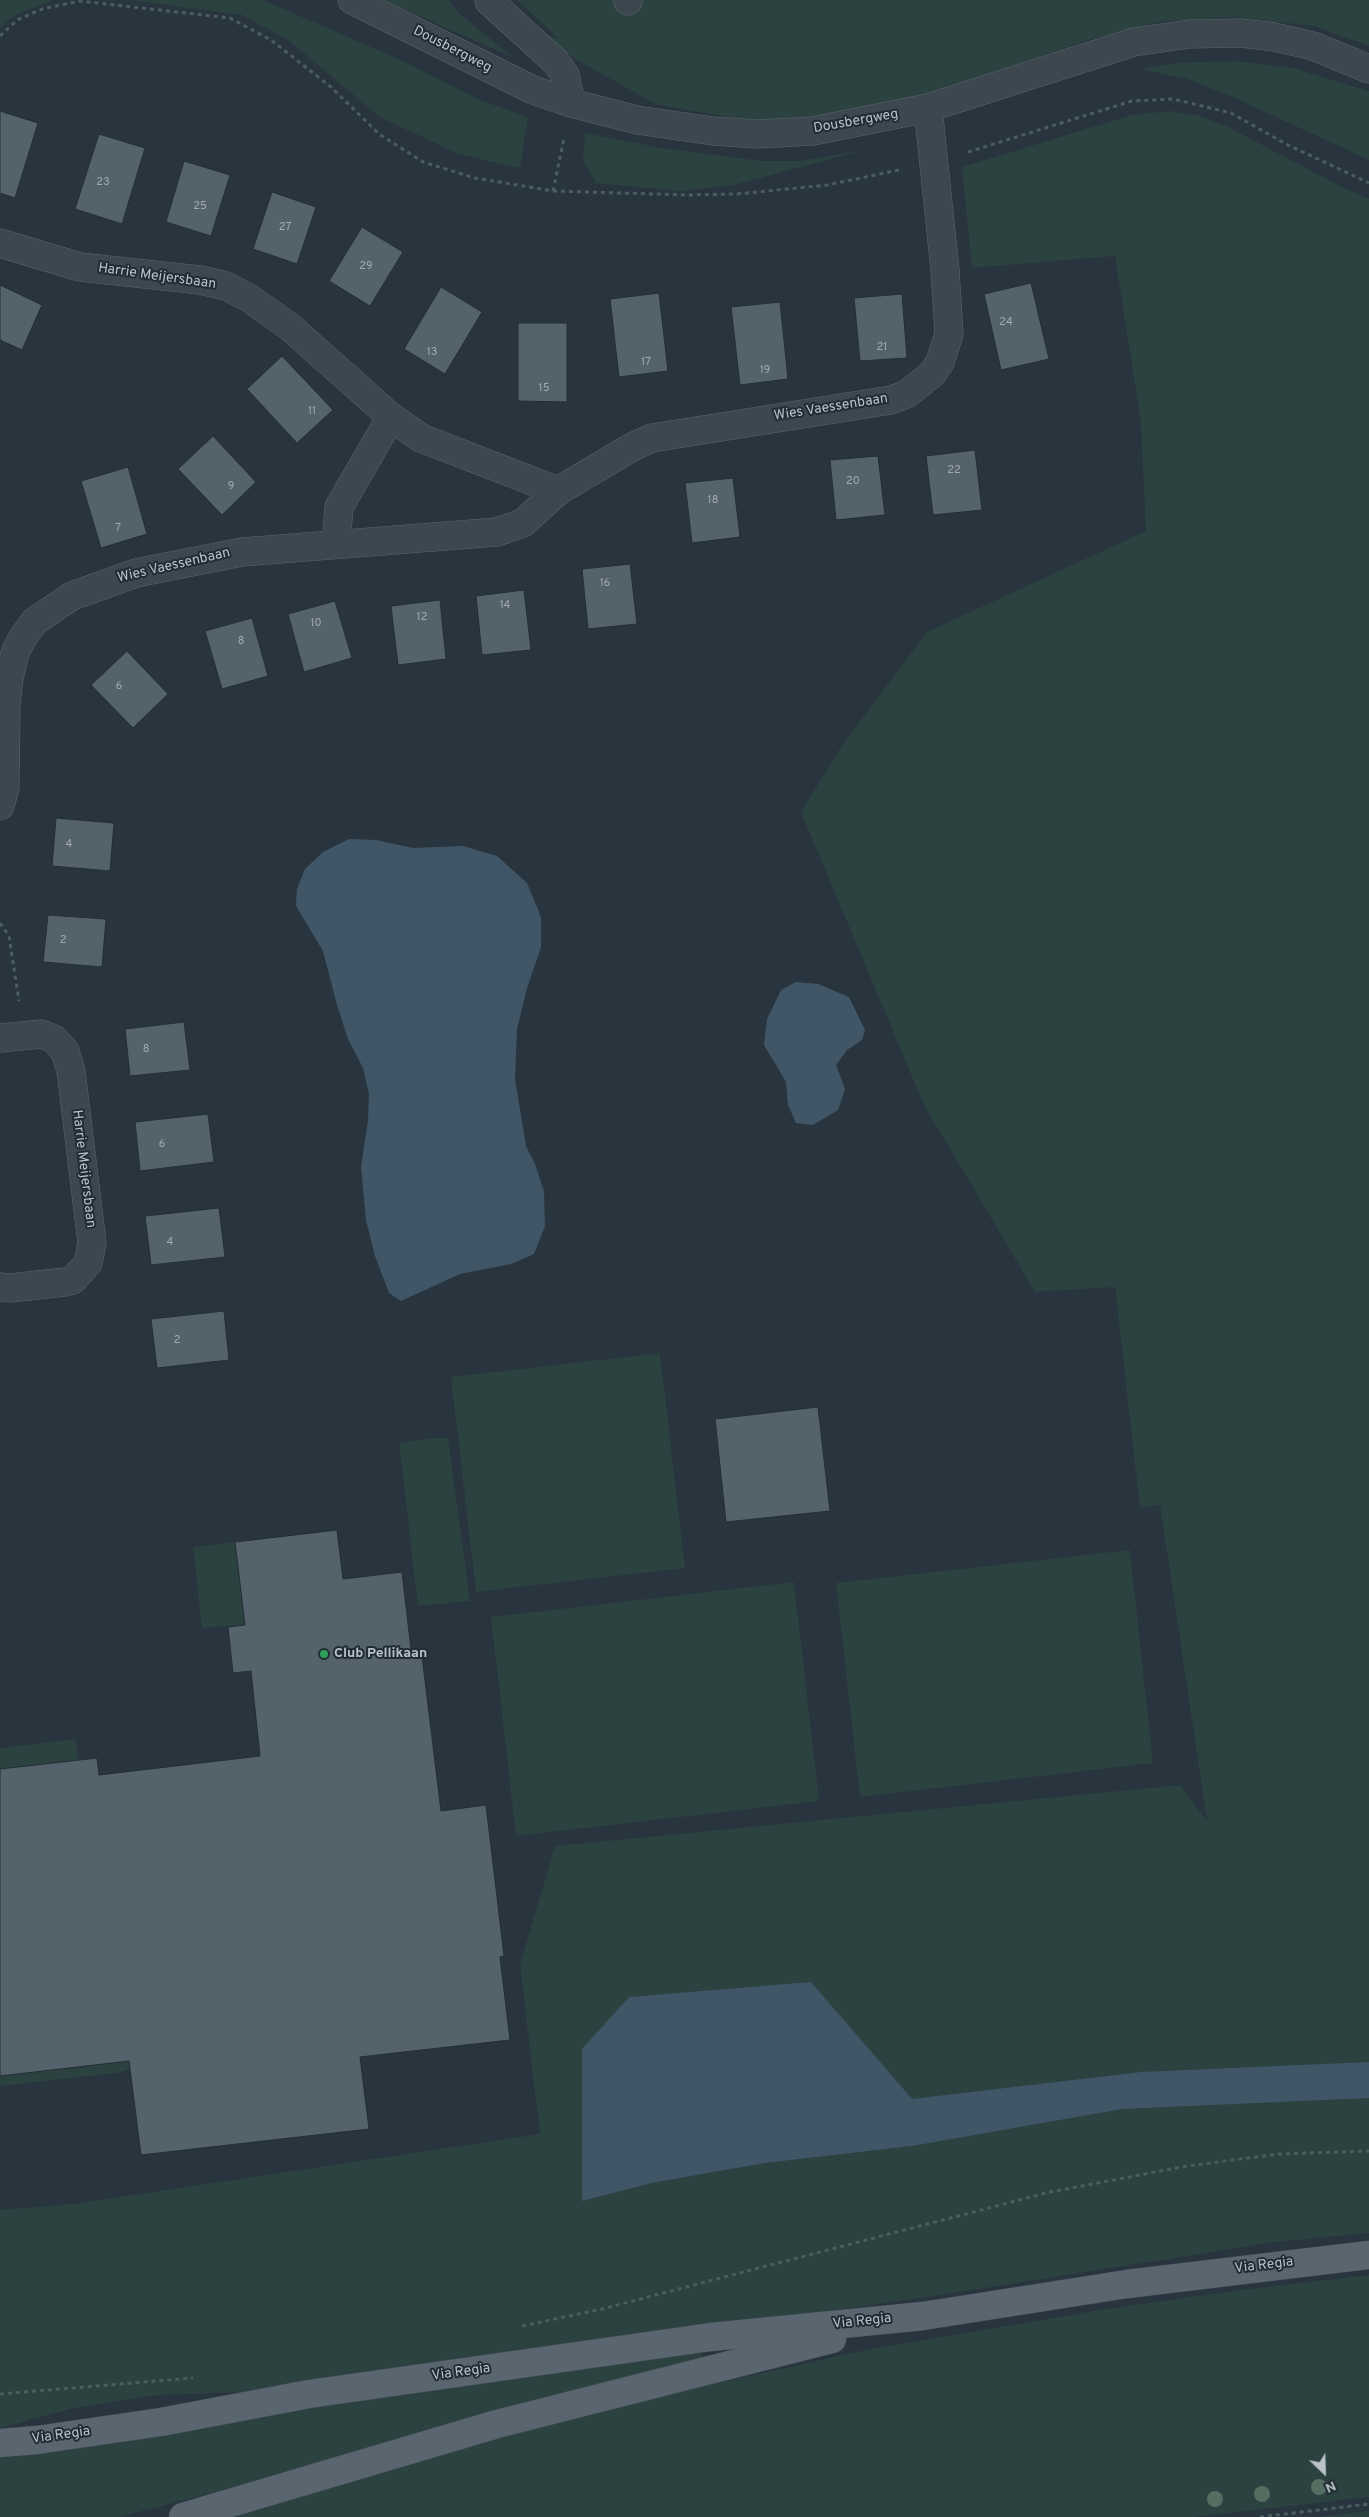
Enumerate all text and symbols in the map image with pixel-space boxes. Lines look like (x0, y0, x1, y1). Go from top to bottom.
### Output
street label: Dousbergweg (410, 23, 494, 77)
street label: Dousbergweg (812, 106, 900, 138)
house number: 23 (96, 176, 110, 190)
house number: 25 (193, 200, 207, 214)
house number: 27 (279, 221, 291, 235)
street label: Harrie Meijersbaan (97, 260, 217, 294)
house number: 29 (359, 260, 373, 274)
house number: 24 (999, 316, 1013, 330)
house number: 21 (877, 341, 887, 355)
house number: 13 (427, 346, 437, 360)
house number: 17 (641, 356, 651, 370)
house number: 19 (760, 364, 770, 378)
house number: 15 (539, 382, 549, 396)
street label: Wies Vaessenbaan (773, 391, 889, 425)
house number: 11 (308, 405, 316, 419)
house number: 22 (947, 464, 961, 478)
house number: 20 (846, 475, 860, 489)
house number: 9 (228, 480, 234, 494)
house number: 18 (708, 494, 718, 508)
house number: 7 (115, 522, 121, 536)
street label: Wies Vaessenbaan (116, 545, 232, 587)
house number: 16 (600, 577, 610, 591)
house number: 14 (500, 599, 510, 613)
house number: 12 (417, 611, 427, 625)
house number: 10 (310, 617, 322, 631)
house number: 8 (238, 635, 244, 649)
house number: 6 (116, 680, 122, 694)
house number: 4 (66, 838, 72, 852)
house number: 2 (60, 934, 66, 948)
house number: 8 (143, 1043, 149, 1057)
street label: Harrie Meijersbaan (67, 1109, 99, 1229)
house number: 6 (159, 1138, 165, 1152)
house number: 4 (167, 1236, 173, 1250)
house number: 2 (174, 1334, 180, 1348)
place label: Club Pellikaan (334, 1646, 427, 1662)
marker: Club Pellikaan (318, 1648, 330, 1660)
street label: Via Regia (1234, 2254, 1294, 2278)
street label: Via Regia (832, 2311, 892, 2333)
street label: Via Regia (431, 2361, 491, 2385)
street label: Via Regia (31, 2424, 91, 2448)
north arrow (1299, 2447, 1349, 2497)
text: N (1322, 2476, 1338, 2496)

